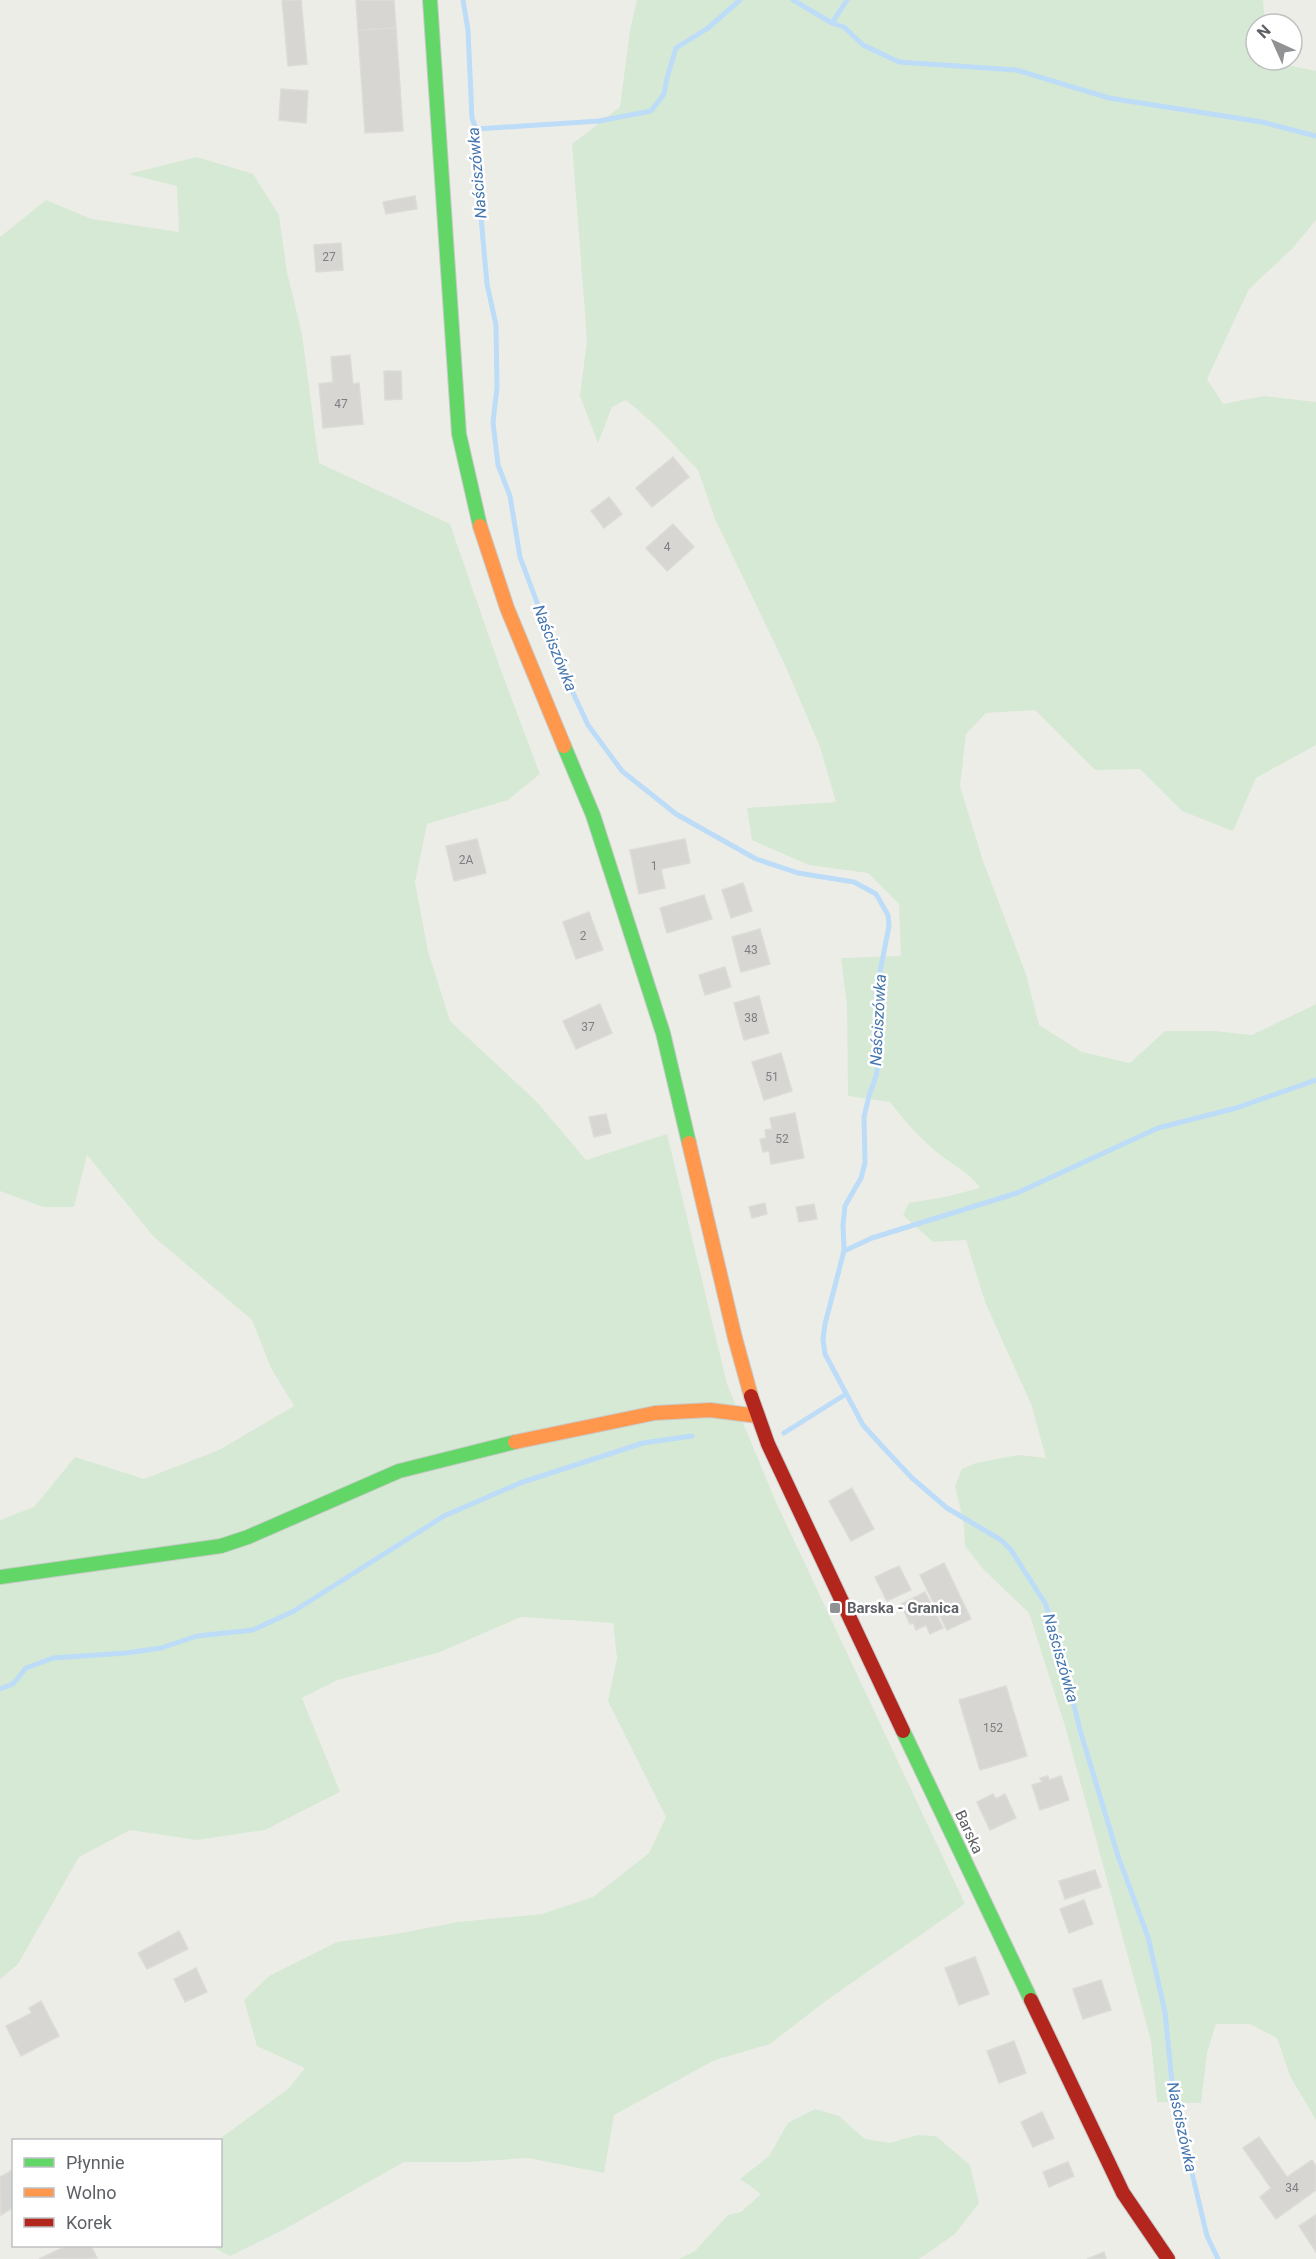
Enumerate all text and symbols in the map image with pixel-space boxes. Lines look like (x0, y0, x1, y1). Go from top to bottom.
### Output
north arrow (1244, 12, 1304, 72)
text: N (1253, 21, 1274, 42)
water label: Naściszówka (464, 126, 490, 220)
house number: 27 (322, 250, 336, 264)
house number: 47 (334, 397, 348, 411)
house number: 4 (664, 540, 671, 554)
water label: Naściszówka (529, 602, 581, 694)
house number: 2A (459, 853, 473, 867)
house number: 1 (651, 859, 657, 873)
house number: 2 (580, 929, 587, 943)
house number: 43 (744, 943, 758, 957)
water label: Naściszówka (866, 974, 890, 1066)
house number: 38 (744, 1011, 758, 1025)
house number: 37 (581, 1020, 595, 1034)
house number: 51 (765, 1070, 779, 1084)
house number: 52 (775, 1132, 789, 1146)
place label: Barska - Granica (847, 1599, 959, 1617)
marker: Barska - Granica (828, 1601, 842, 1615)
water label: Naściszówka (1039, 1611, 1083, 1705)
house number: 152 (983, 1721, 1003, 1735)
street label: Barska (951, 1807, 987, 1857)
water label: Naściszówka (1163, 2080, 1201, 2174)
legend (12, 2139, 222, 2247)
text: Płynnie (66, 2152, 125, 2173)
house number: 34 (1285, 2181, 1299, 2195)
text: Wolno (66, 2182, 117, 2203)
text: Korek (66, 2212, 113, 2233)

